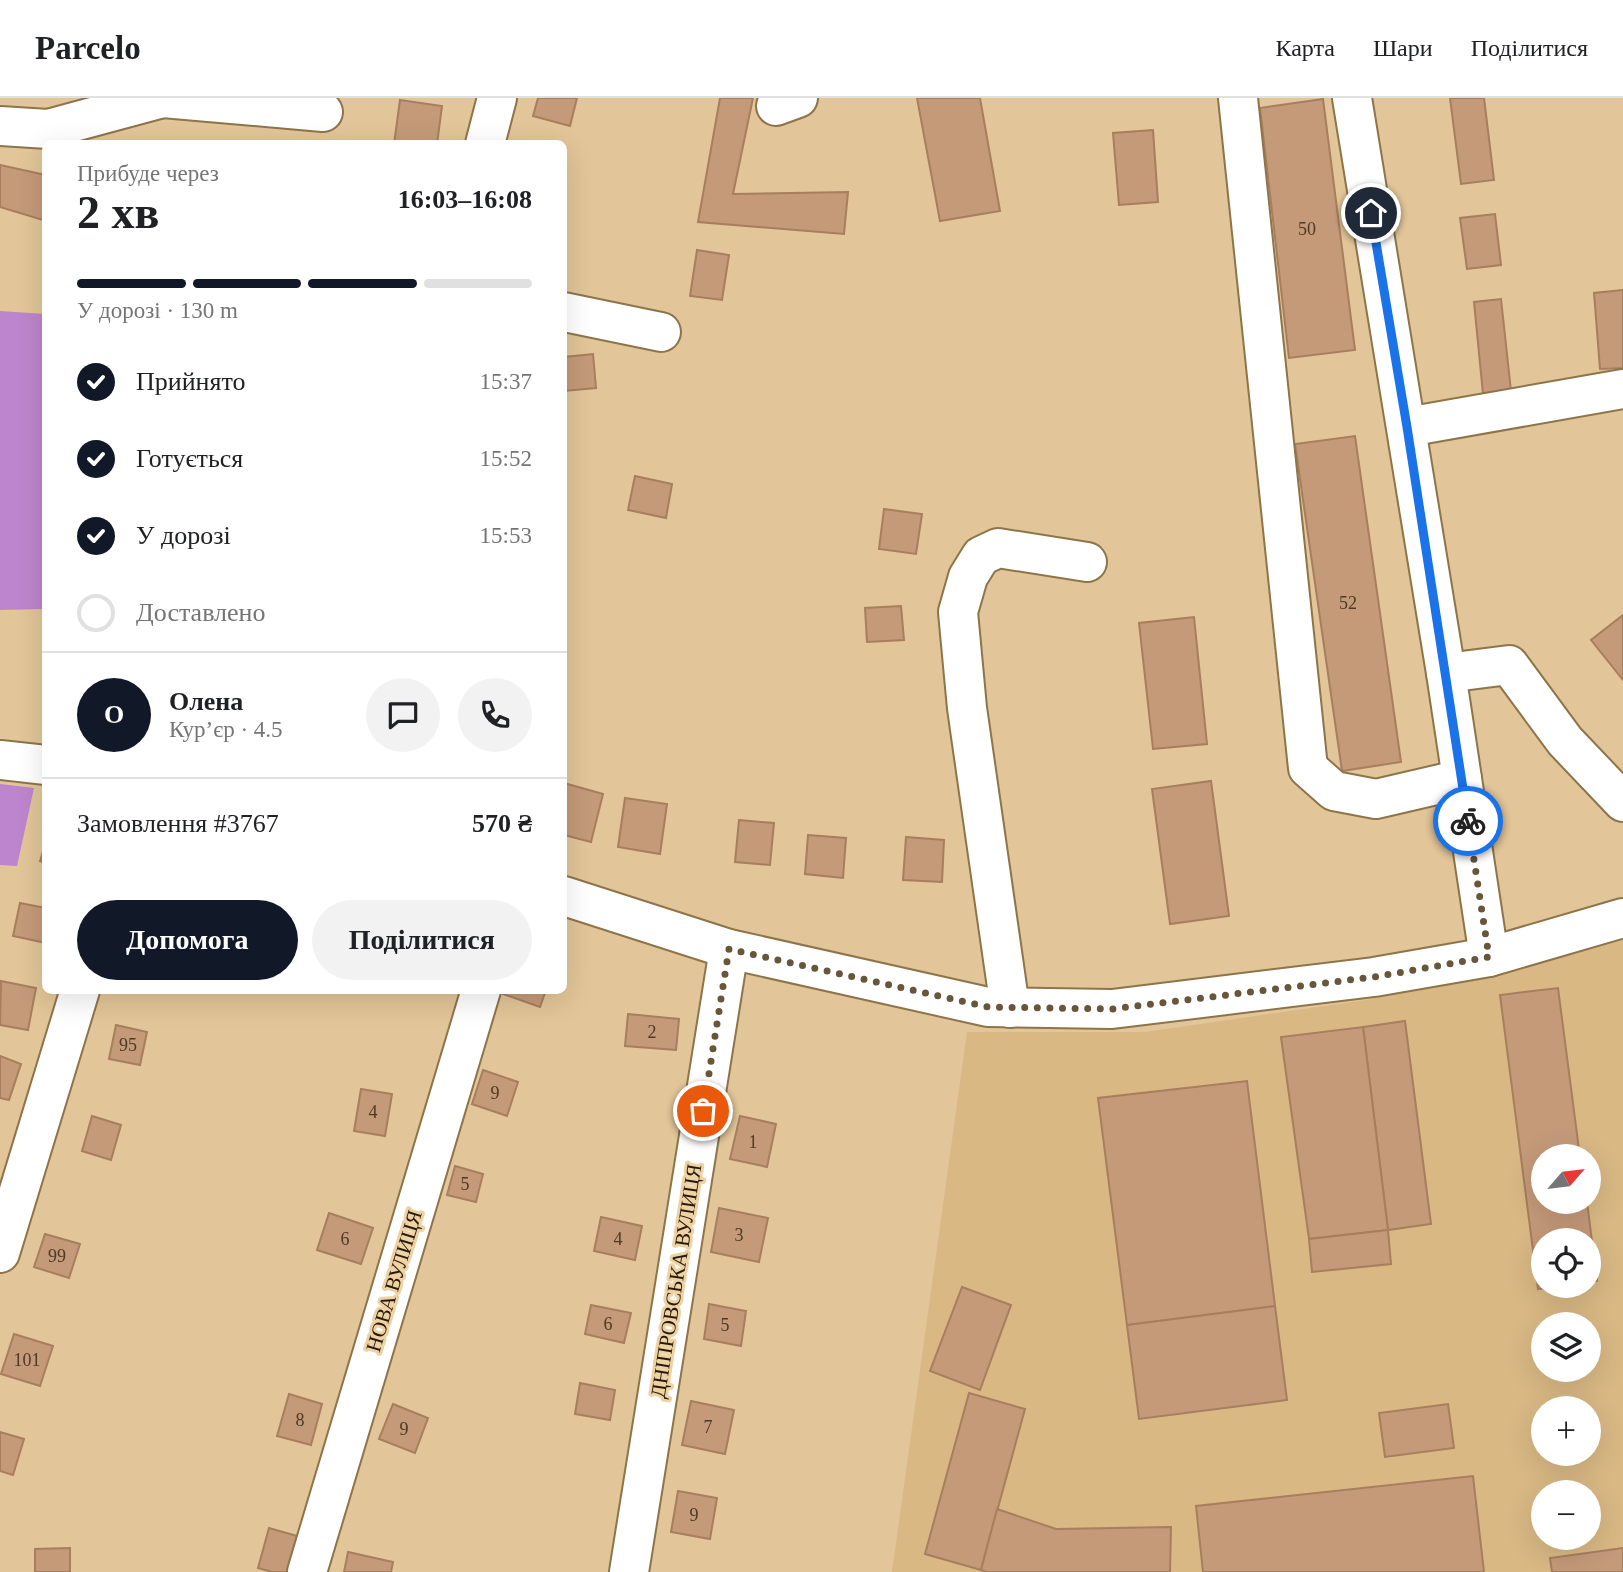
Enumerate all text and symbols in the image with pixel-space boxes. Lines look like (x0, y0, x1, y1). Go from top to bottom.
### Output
text: Parcelo (35, 30, 141, 66)
text: Карта (1275, 35, 1335, 61)
text: Шари (1373, 35, 1433, 61)
text: Поділитися (1471, 35, 1588, 61)
text: Прибуде через (77, 161, 219, 186)
pin (1341, 183, 1401, 243)
text: 16:03–16:08 (398, 185, 532, 214)
text: 2 хв (77, 187, 159, 238)
icon: home (1352, 194, 1390, 232)
house number: 50 (1298, 219, 1316, 239)
text: У дорозі · 130 m (77, 298, 238, 323)
icon: check (77, 363, 115, 401)
text: Прийнято (136, 367, 246, 396)
text: 15:37 (480, 369, 532, 394)
icon: check (77, 440, 115, 478)
text: Готується (136, 444, 243, 473)
text: 15:52 (480, 446, 532, 471)
icon: check (77, 517, 115, 555)
text: У дорозі (136, 521, 231, 550)
text: 15:53 (480, 523, 532, 548)
house number: 52 (1339, 593, 1357, 613)
text: Доставлено (136, 598, 266, 627)
button: chat (366, 678, 440, 752)
button: phone (458, 678, 532, 752)
text: Олена (169, 687, 243, 716)
text: О (104, 700, 124, 729)
text: Кур’єр · 4.5 (169, 717, 283, 742)
courier (1433, 786, 1503, 856)
icon: bike (1449, 802, 1487, 840)
text: Замовлення #3767 (77, 809, 279, 838)
text: 570 ₴ (472, 809, 532, 838)
button: Допомога (77, 900, 298, 980)
button: Поділитися (312, 900, 532, 980)
house number: 2 (648, 1022, 657, 1042)
house number: 95 (119, 1035, 137, 1055)
pin (673, 1081, 733, 1141)
house number: 9 (491, 1083, 500, 1103)
icon: bag (684, 1092, 722, 1130)
house number: 4 (369, 1102, 378, 1122)
house number: 1 (749, 1132, 758, 1152)
north arrow (1531, 1144, 1601, 1214)
map controls (1531, 1144, 1601, 1550)
street label: ДНІПРОВСЬКА ВУЛИЦЯ (646, 1162, 706, 1400)
house number: 5 (461, 1174, 470, 1194)
street label: НОВА ВУЛИЦЯ (361, 1207, 427, 1355)
house number: 3 (735, 1225, 744, 1245)
button: locate (1531, 1228, 1601, 1298)
house number: 6 (341, 1229, 350, 1249)
house number: 4 (614, 1229, 623, 1249)
house number: 99 (48, 1246, 66, 1266)
button: layers (1531, 1312, 1601, 1382)
house number: 6 (604, 1314, 613, 1334)
house number: 5 (721, 1315, 730, 1335)
house number: 101 (14, 1350, 41, 1370)
button: + (1531, 1396, 1601, 1466)
house number: 8 (296, 1410, 305, 1430)
house number: 7 (704, 1417, 713, 1437)
house number: 9 (400, 1419, 409, 1439)
button: − (1531, 1480, 1601, 1550)
house number: 9 (690, 1505, 699, 1525)

